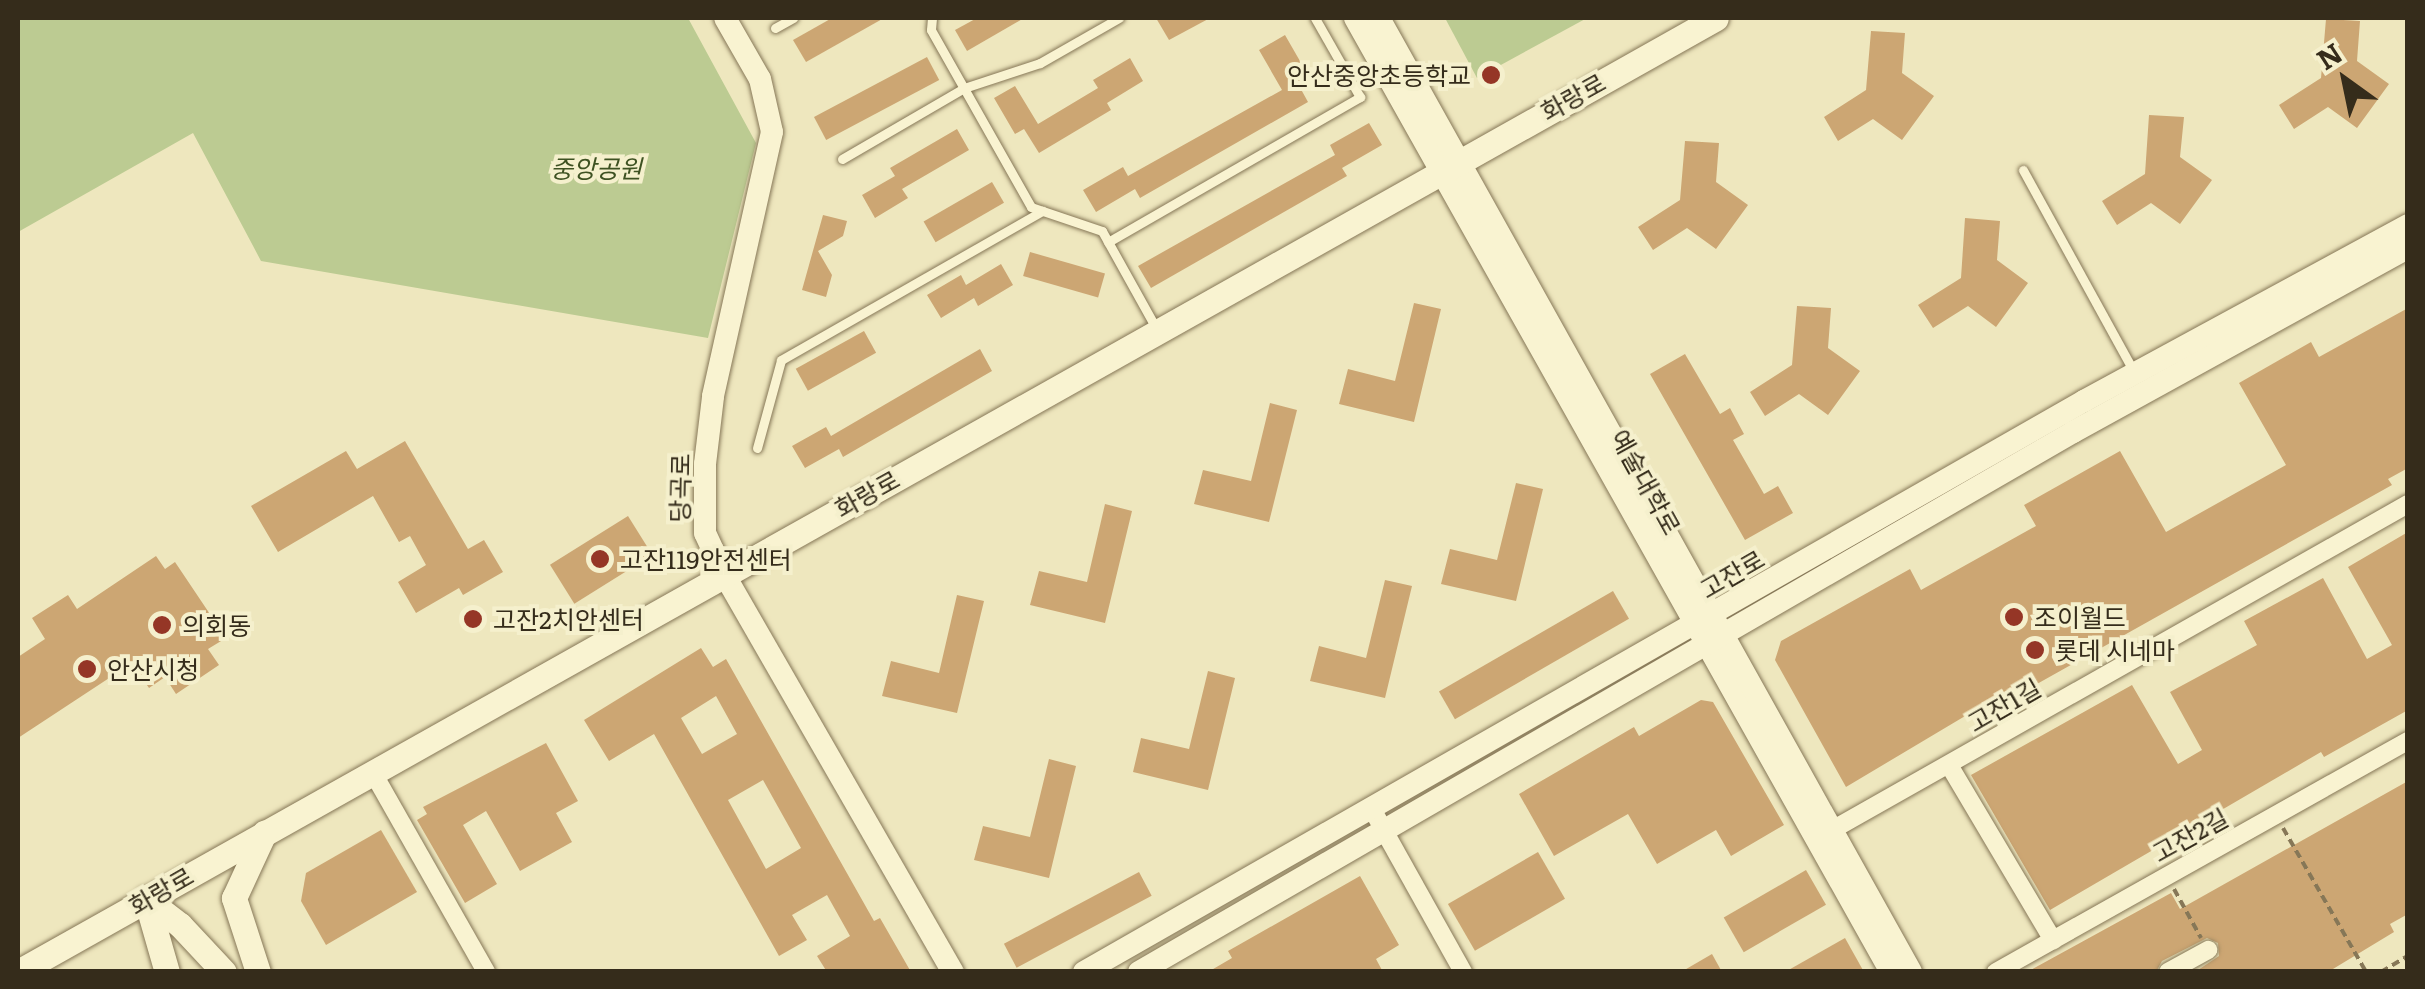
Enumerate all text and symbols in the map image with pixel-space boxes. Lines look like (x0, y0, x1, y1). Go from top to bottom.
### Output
north arrow (2295, 30, 2395, 130)
text: N (2307, 31, 2350, 79)
place label: 안산중앙초등학교 (1287, 60, 1471, 90)
marker: 안산중앙초등학교 (1480, 64, 1502, 86)
street label: 화랑로 (1536, 67, 1610, 127)
park label: 중앙공원 (550, 153, 642, 183)
street label: 예술대학로 (1605, 424, 1687, 540)
street label: 당곡로 (664, 453, 696, 523)
street label: 화랑로 (830, 464, 904, 524)
place label: 고잔119안전센터 (620, 544, 791, 574)
street label: 고잔로 (1695, 544, 1769, 604)
marker: 고잔119안전센터 (589, 548, 611, 570)
place label: 조이월드 (2034, 602, 2126, 632)
place label: 고잔2치안센터 (493, 604, 644, 634)
marker: 조이월드 (2003, 606, 2025, 628)
marker: 고잔2치안센터 (462, 608, 484, 630)
place label: 의회동 (182, 610, 251, 640)
marker: 의회동 (151, 614, 173, 636)
place label: 롯데 시네마 (2055, 635, 2175, 665)
marker: 롯데 시네마 (2024, 639, 2046, 661)
place label: 안산시청 (107, 654, 199, 684)
marker: 안산시청 (76, 658, 98, 680)
street label: 고잔1길 (1962, 672, 2046, 738)
street label: 고잔2길 (2147, 802, 2233, 868)
street label: 화랑로 (124, 861, 198, 921)

